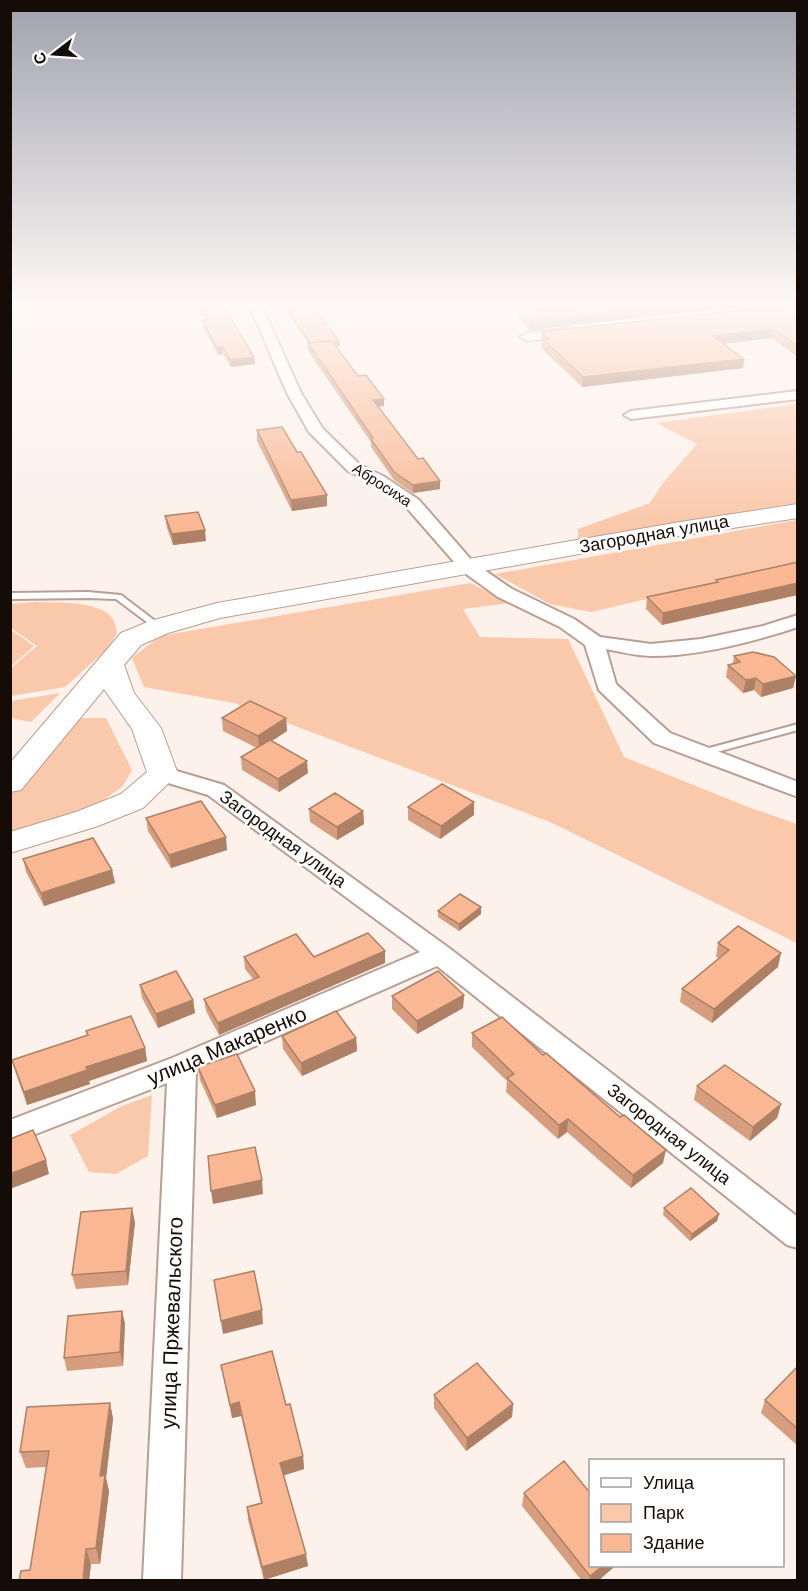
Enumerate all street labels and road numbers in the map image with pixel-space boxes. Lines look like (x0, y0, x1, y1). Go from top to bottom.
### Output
street label: Абросиха (350, 459, 415, 510)
street label: Загородная улица (578, 511, 731, 557)
street label: Загородная улица (216, 786, 351, 892)
street label: улица Макаренко (144, 1002, 310, 1089)
street label: Загородная улица (603, 1080, 736, 1189)
street label: улица Пржевальского (156, 1216, 187, 1429)

